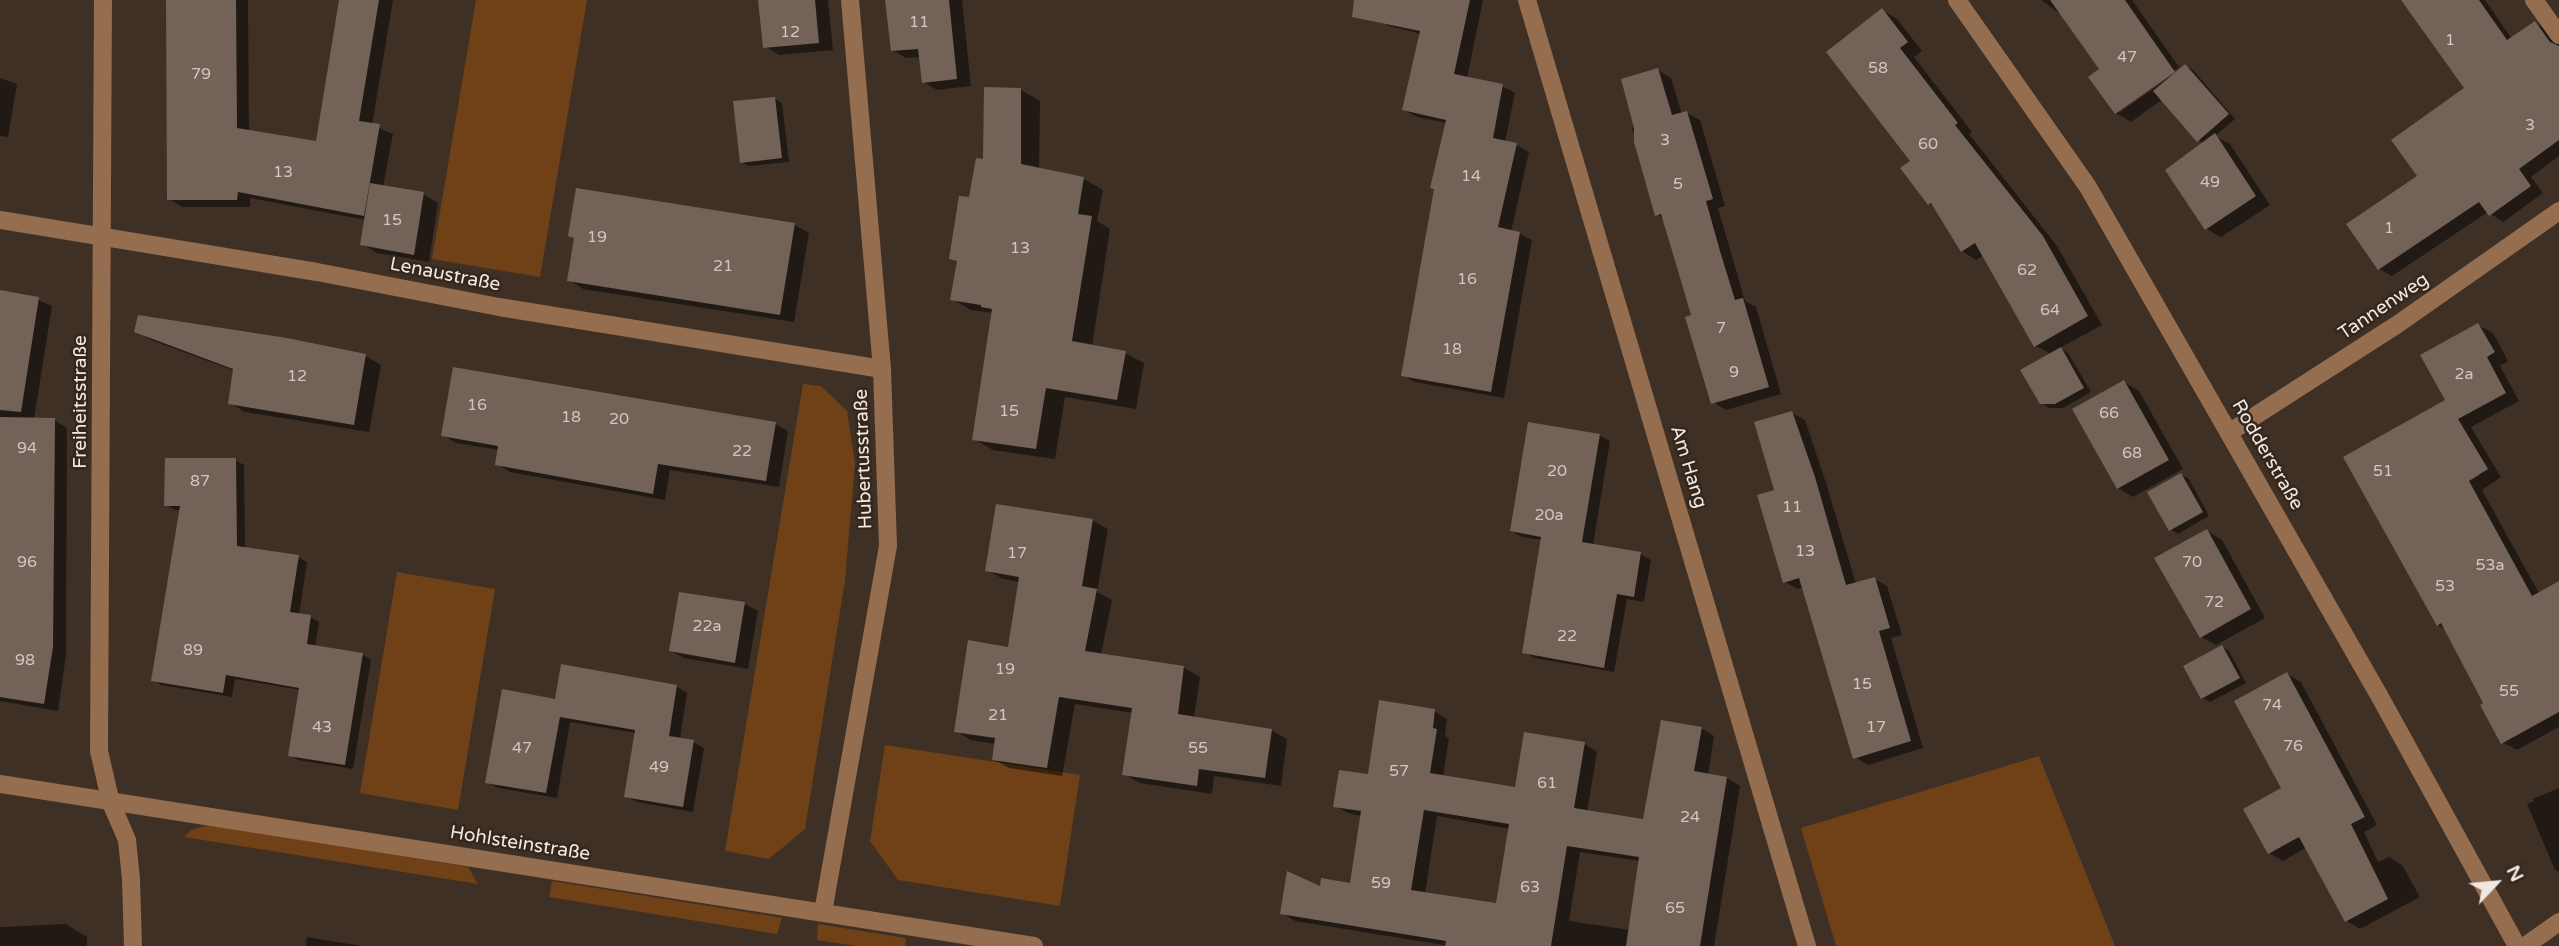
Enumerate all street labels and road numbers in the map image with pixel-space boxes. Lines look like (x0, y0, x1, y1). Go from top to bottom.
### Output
street label: Lenaustraße (388, 253, 502, 297)
street label: Tannenweg (2335, 269, 2433, 345)
street label: Freiheitsstraße (70, 335, 92, 469)
street label: Hubertusstraße (850, 389, 878, 529)
street label: Rodderstraße (2226, 396, 2308, 514)
street label: Am Hang (1665, 423, 1711, 511)
street label: Hohlsteinstraße (448, 822, 592, 866)

